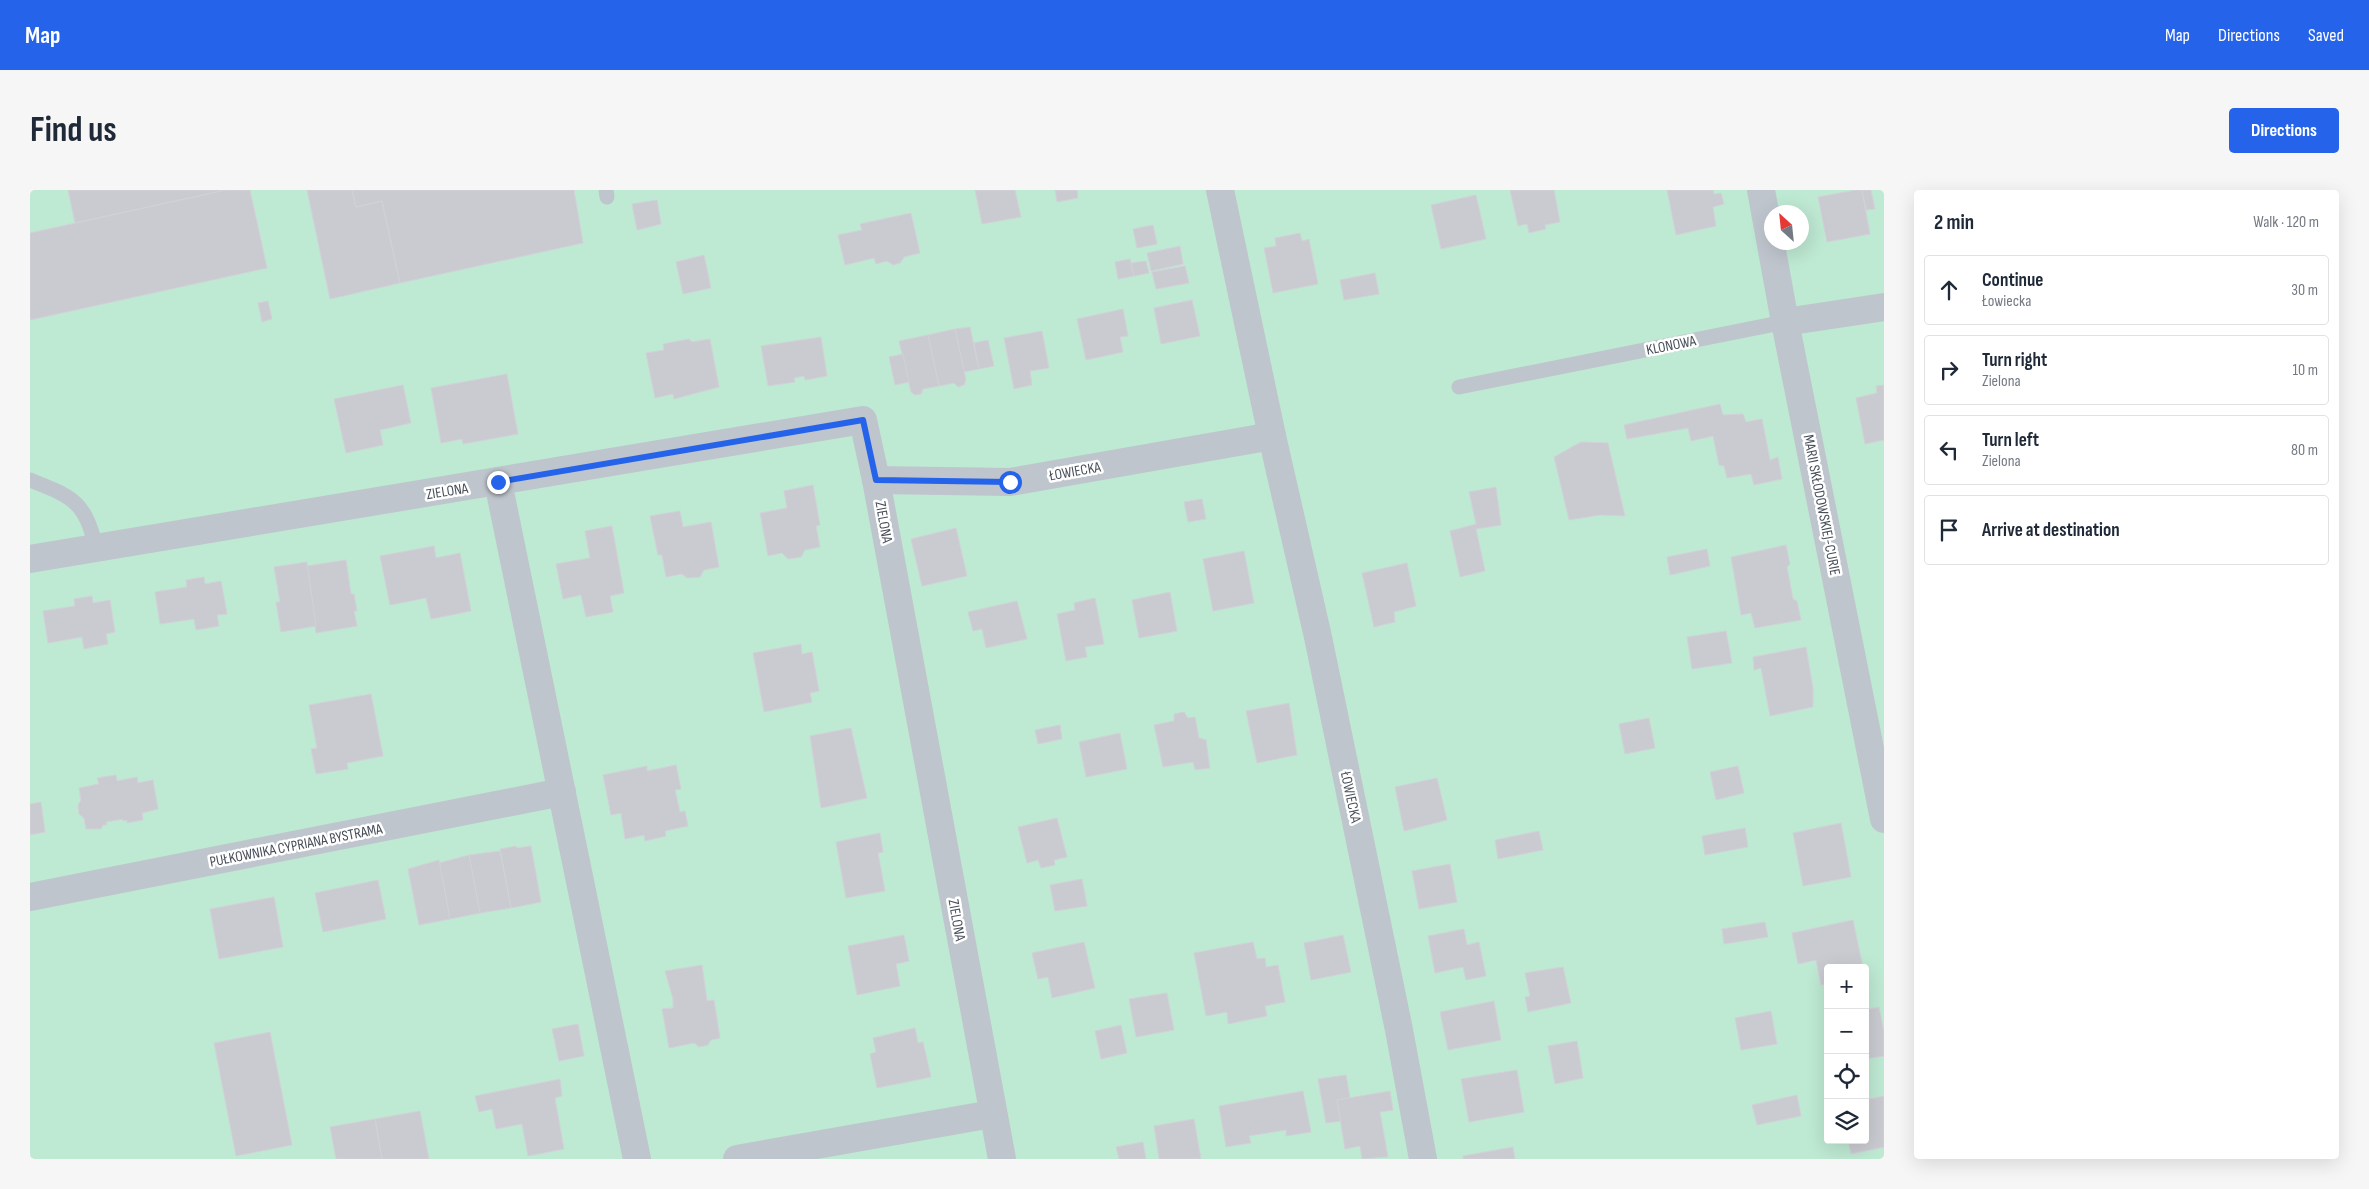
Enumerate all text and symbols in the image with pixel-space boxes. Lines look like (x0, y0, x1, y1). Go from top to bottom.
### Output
text: Map (25, 21, 60, 50)
text: Map (2165, 25, 2190, 46)
text: Directions (2218, 25, 2280, 46)
text: Saved (2308, 25, 2344, 46)
button: Directions (2229, 108, 2339, 153)
text: Find us (30, 109, 117, 152)
north arrow (1764, 205, 1809, 250)
text: 2 min (1934, 210, 1974, 235)
text: Walk · 120 m (2253, 213, 2319, 232)
text: Continue (1982, 269, 2043, 292)
icon: ahead (1935, 276, 1963, 304)
text: 30 m (2291, 281, 2318, 300)
text: Łowiecka (1982, 292, 2031, 311)
street label: KLONOWA (1645, 331, 1698, 360)
text: Turn right (1982, 349, 2047, 372)
icon: right (1935, 356, 1963, 384)
text: 10 m (2292, 361, 2318, 380)
text: Zielona (1982, 372, 2021, 391)
text: Turn left (1982, 429, 2039, 452)
street label: MARII SKŁODOWSKIEJ-CURIE (1799, 433, 1844, 577)
icon: left (1935, 436, 1963, 464)
text: 80 m (2291, 441, 2318, 460)
text: Zielona (1982, 452, 2021, 471)
street label: ŁOWIECKA (1047, 458, 1103, 486)
route end (487, 471, 510, 494)
route start (999, 471, 1022, 494)
street label: ZIELONA (425, 479, 470, 504)
street label: ZIELONA (870, 500, 897, 545)
icon: arrive (1935, 516, 1963, 544)
text: Arrive at destination (1982, 519, 2120, 542)
street label: ŁOWIECKA (1336, 769, 1365, 825)
street label: PUŁKOWNIKA CYPRIANA BYSTRAMA (208, 819, 385, 872)
street label: ZIELONA (943, 898, 970, 943)
map controls (1824, 964, 1869, 1144)
button: + (1824, 964, 1869, 1009)
button: − (1824, 1009, 1869, 1054)
button: locate (1824, 1054, 1869, 1099)
button: layers (1824, 1099, 1869, 1144)

